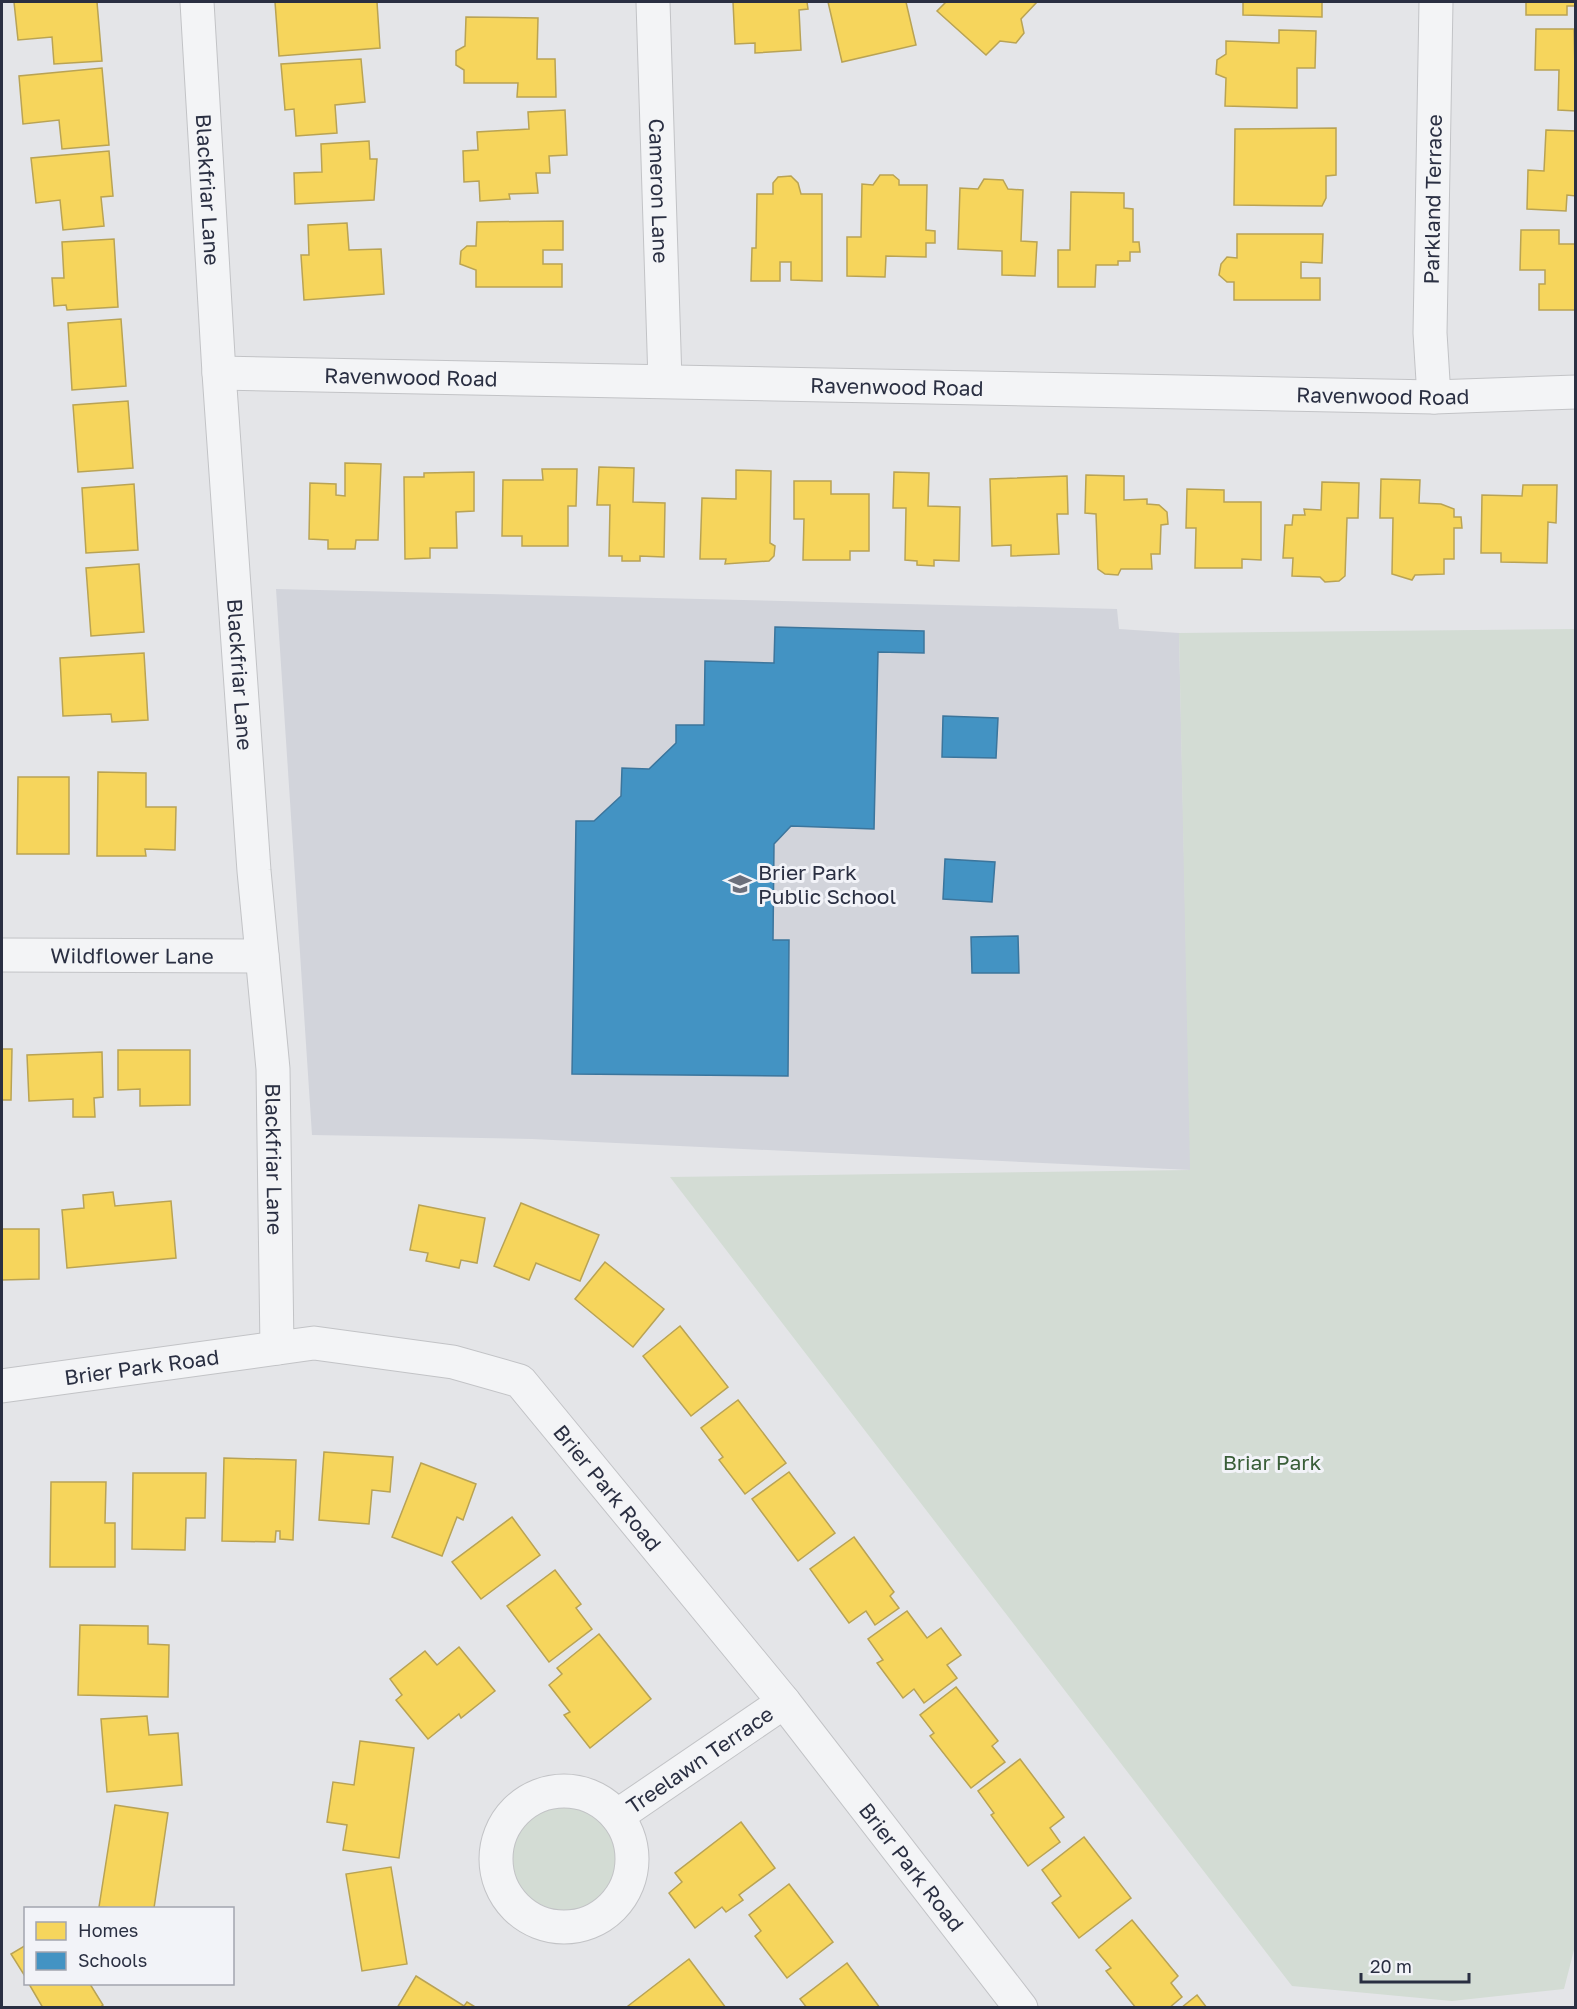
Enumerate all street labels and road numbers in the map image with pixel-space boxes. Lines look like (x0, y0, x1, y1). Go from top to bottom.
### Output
street label: Blackfriar Lane (191, 113, 226, 266)
street label: Parkland Terrace (1418, 114, 1447, 284)
street label: Cameron Lane (644, 118, 674, 264)
street label: Ravenwood Road (324, 362, 498, 392)
street label: Ravenwood Road (810, 372, 984, 401)
street label: Ravenwood Road (1296, 381, 1470, 410)
street label: Blackfriar Lane (222, 598, 258, 751)
street label: Wildflower Lane (50, 942, 214, 969)
street label: Blackfriar Lane (260, 1083, 288, 1235)
street label: Brier Park Road (63, 1343, 221, 1390)
street label: Brier Park Road (548, 1419, 667, 1556)
street label: Treelawn Terrace (621, 1700, 778, 1819)
street label: Brier Park Road (854, 1797, 970, 1936)

